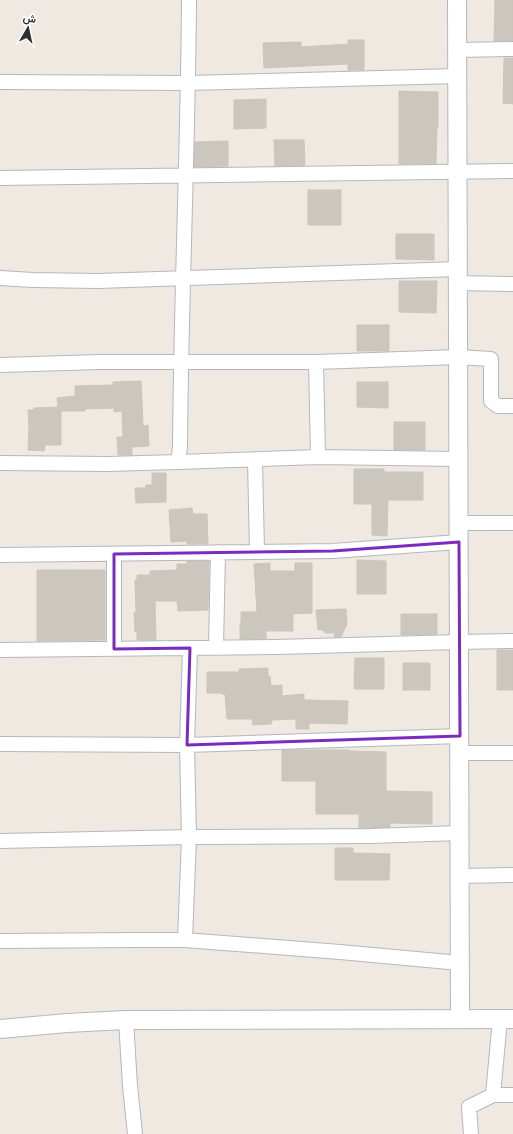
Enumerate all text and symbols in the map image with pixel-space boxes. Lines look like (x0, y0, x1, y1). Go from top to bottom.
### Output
north arrow (8, 8, 48, 48)
text: ش (22, 10, 37, 26)

